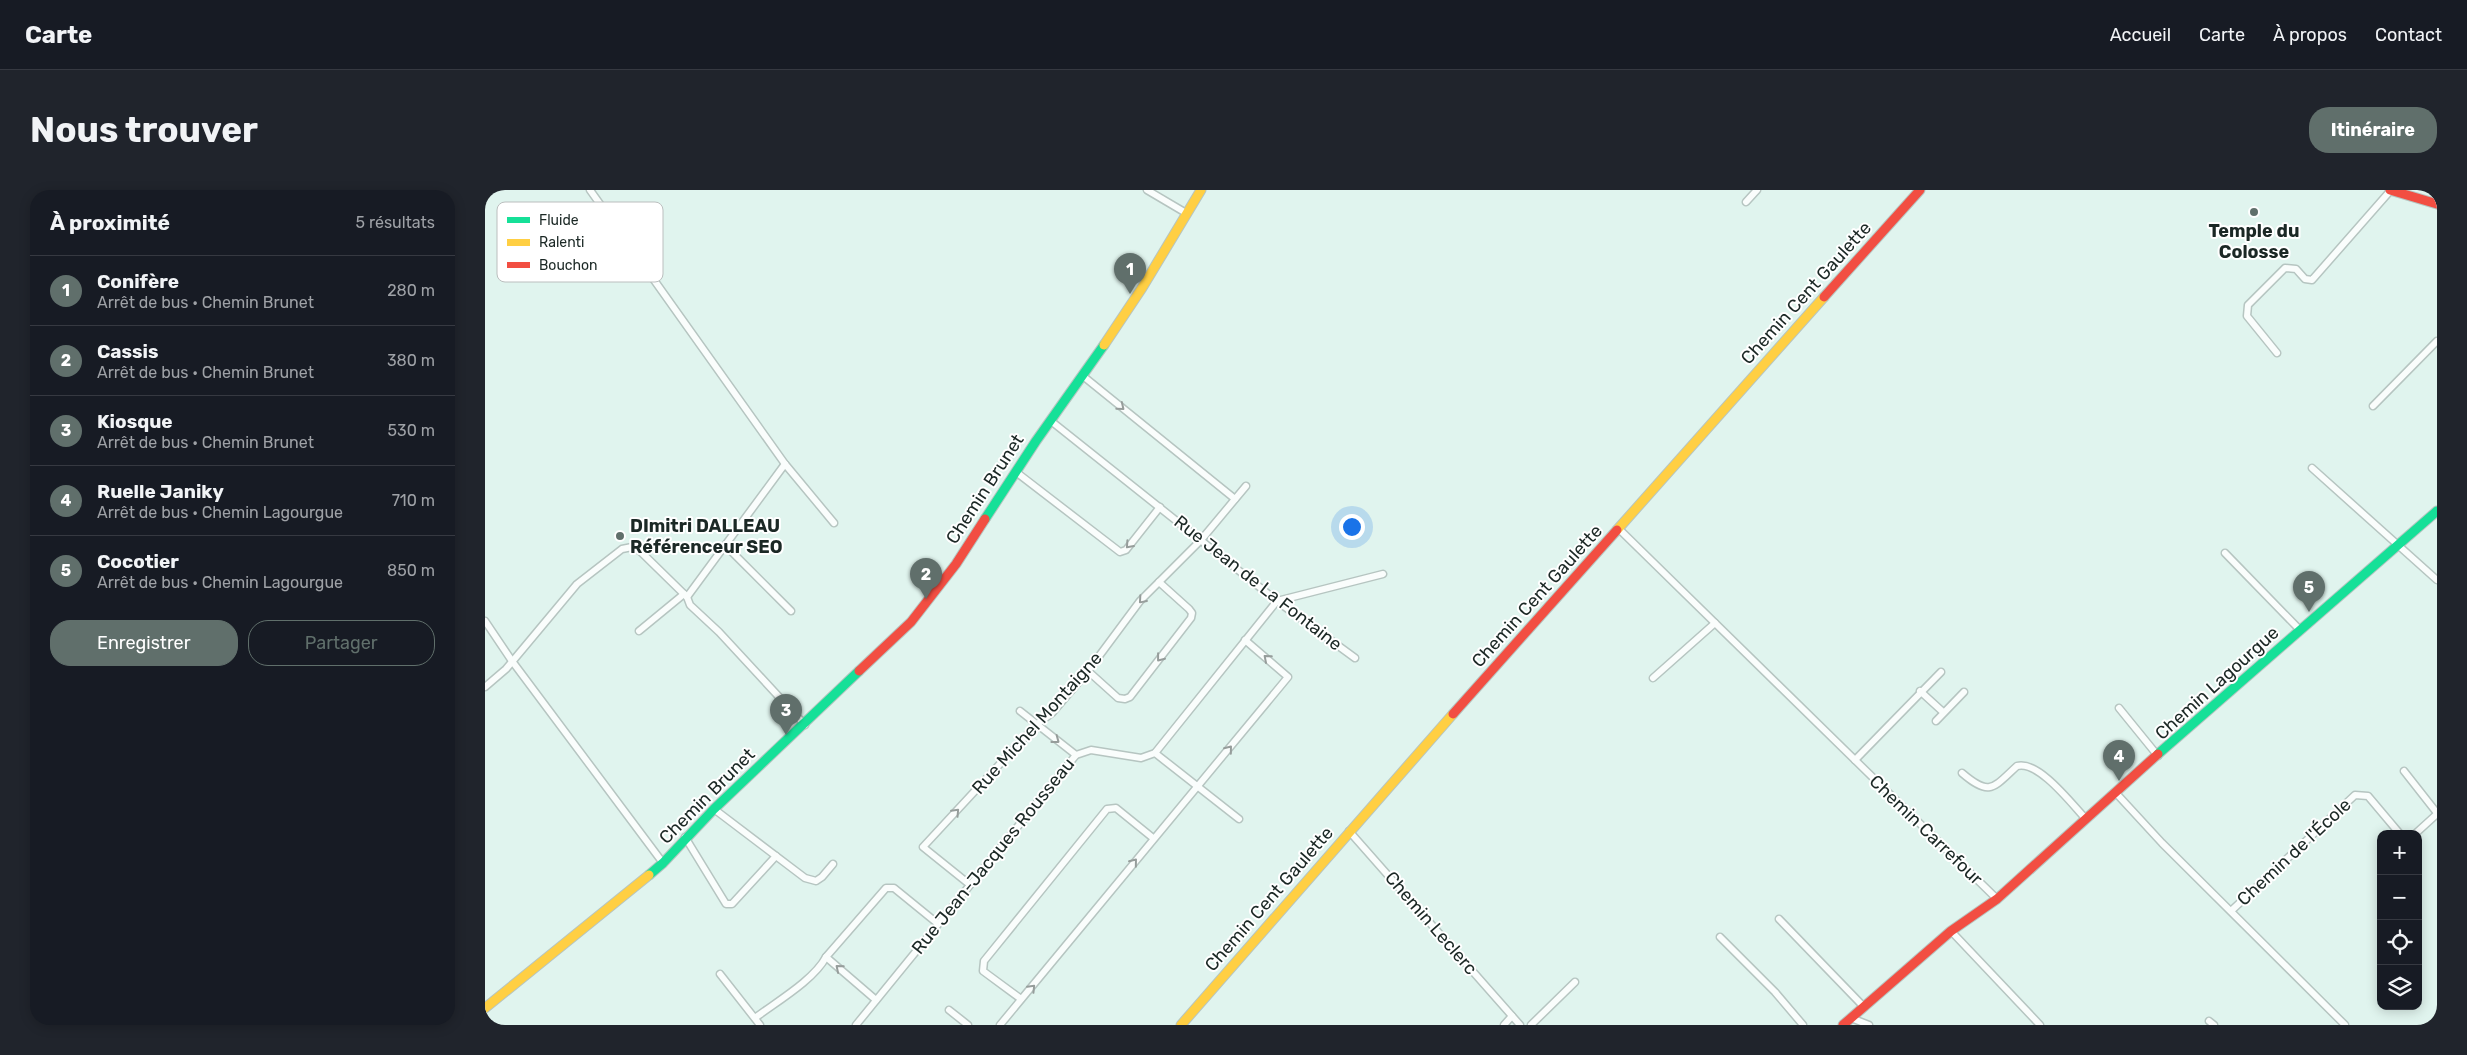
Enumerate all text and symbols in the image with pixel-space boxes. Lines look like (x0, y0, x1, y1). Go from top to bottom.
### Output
text: Carte (25, 21, 92, 49)
text: Accueil (2110, 24, 2171, 46)
text: Carte (2199, 24, 2245, 46)
text: À propos (2273, 24, 2347, 46)
text: Contact (2375, 24, 2442, 46)
button: Itinéraire (2309, 107, 2437, 153)
text: Nous trouver (30, 109, 258, 151)
legend (497, 202, 663, 282)
marker: Temple du Colosse (2248, 206, 2260, 218)
text: À proximité (50, 210, 170, 235)
text: Fluide (539, 212, 579, 229)
text: 5 résultats (356, 213, 435, 232)
street label: Chemin Cent Gaulette (1736, 217, 1876, 369)
place label: Temple du Colosse (2209, 220, 2299, 263)
text: Ralenti (539, 234, 584, 251)
pin: 1 (1114, 253, 1146, 294)
text: Bouchon (539, 257, 598, 274)
text: Conifère (97, 270, 179, 293)
text: 1 (62, 281, 70, 300)
text: 280 m (387, 281, 435, 300)
text: Arrêt de bus · Chemin Brunet (97, 293, 314, 312)
text: Cassis (97, 340, 159, 363)
text: 2 (61, 351, 71, 370)
text: 380 m (387, 351, 435, 370)
text: Arrêt de bus · Chemin Brunet (97, 363, 314, 382)
one-way arrow (1115, 401, 1124, 409)
text: Kiosque (97, 410, 173, 433)
text: 3 (61, 421, 71, 440)
text: 530 m (388, 421, 435, 440)
street label: Chemin Brunet (941, 430, 1029, 548)
text: Arrêt de bus · Chemin Brunet (97, 433, 314, 452)
text: Ruelle Janiky (97, 480, 224, 503)
text: 4 (61, 491, 71, 510)
text: 710 m (392, 491, 435, 510)
text: Arrêt de bus · Chemin Lagourgue (97, 503, 343, 522)
street label: Rue Jean de La Fontaine (1170, 511, 1346, 655)
your location (1339, 514, 1365, 540)
place label: DImitri DALLEAU Référenceur SEO (630, 515, 783, 558)
street label: Chemin Cent Gaulette (1467, 520, 1607, 672)
marker: DImitri DALLEAU Référenceur SEO (614, 530, 626, 542)
one-way arrow (1126, 540, 1135, 549)
text: Cocotier (97, 550, 179, 573)
pin: 2 (910, 558, 942, 599)
text: 5 (61, 561, 71, 580)
text: 850 m (387, 561, 435, 580)
pin: 5 (2293, 571, 2325, 612)
text: Arrêt de bus · Chemin Lagourgue (97, 573, 343, 592)
one-way arrow (1139, 594, 1148, 603)
button: Enregistrer (50, 620, 238, 666)
button: Partager (248, 620, 435, 666)
street label: Chemin Lagourgue (2151, 622, 2283, 744)
street label: Rue Michel Montaigne (967, 647, 1107, 799)
one-way arrow (1157, 652, 1165, 661)
one-way arrow (1263, 655, 1272, 664)
pin: 3 (770, 694, 802, 735)
one-way arrow (1050, 734, 1059, 742)
pin: 4 (2103, 740, 2135, 781)
street label: Chemin Brunet (655, 744, 759, 848)
one-way arrow (1224, 746, 1232, 755)
street label: Rue Jean-Jacques Rousseau (907, 753, 1079, 959)
street label: Chemin Carrefour (1865, 770, 1987, 890)
street label: Chemin de l'École (2232, 794, 2356, 910)
one-way arrow (950, 808, 959, 817)
street label: Chemin Cent Gaulette (1200, 822, 1338, 976)
map controls (2377, 830, 2422, 1010)
button: + (2377, 830, 2422, 875)
one-way arrow (1129, 859, 1137, 868)
street label: Chemin Leclerc (1380, 867, 1482, 979)
button: − (2377, 875, 2422, 920)
button: locate (2377, 920, 2422, 965)
button: layers (2377, 965, 2422, 1010)
one-way arrow (836, 966, 845, 974)
one-way arrow (1026, 985, 1035, 994)

